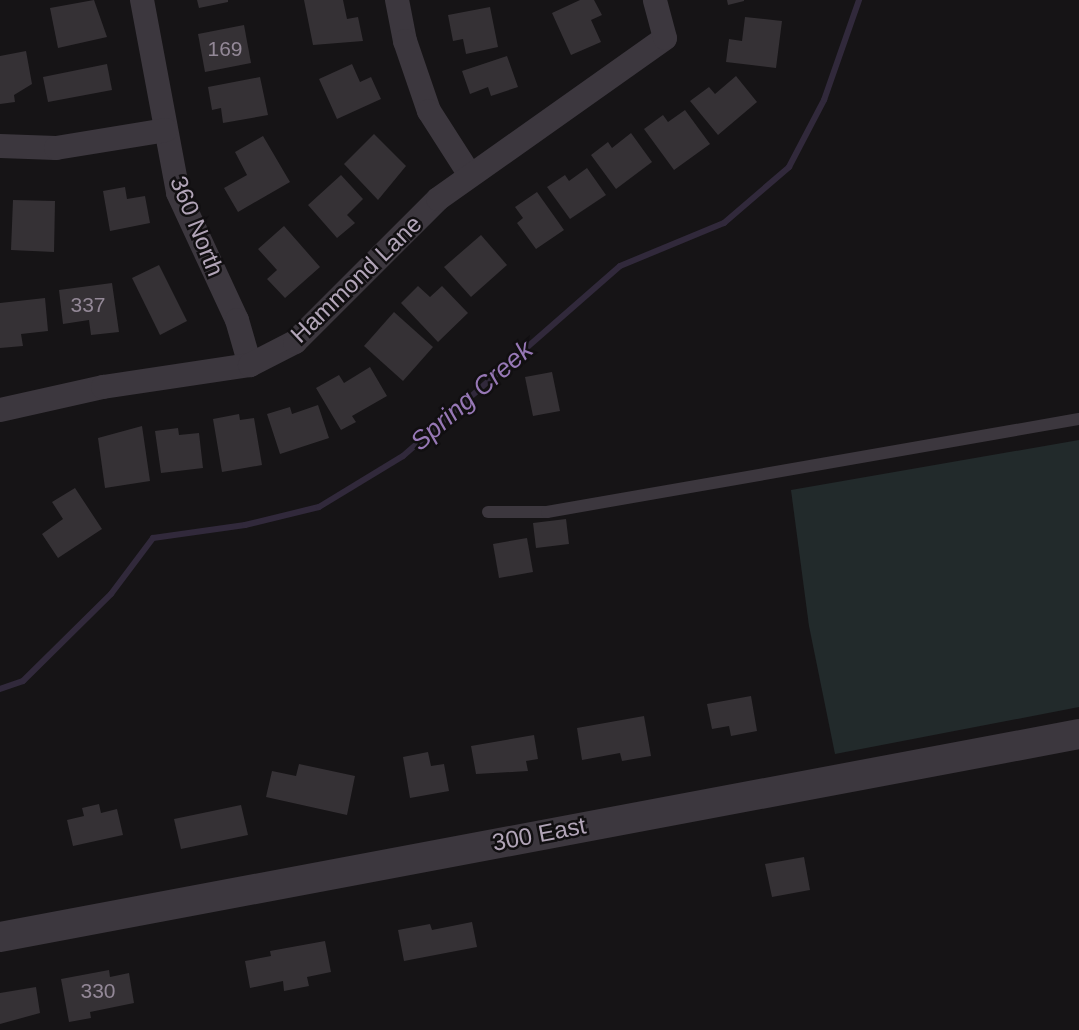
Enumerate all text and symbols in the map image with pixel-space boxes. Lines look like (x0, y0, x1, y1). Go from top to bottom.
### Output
house number: 169 (207, 36, 243, 62)
street label: 360 North (164, 172, 230, 280)
street label: Hammond Lane (285, 209, 427, 349)
house number: 337 (70, 292, 106, 318)
water label: Spring Creek (405, 334, 539, 458)
street label: 300 East (490, 811, 588, 857)
house number: 330 (80, 978, 116, 1004)

